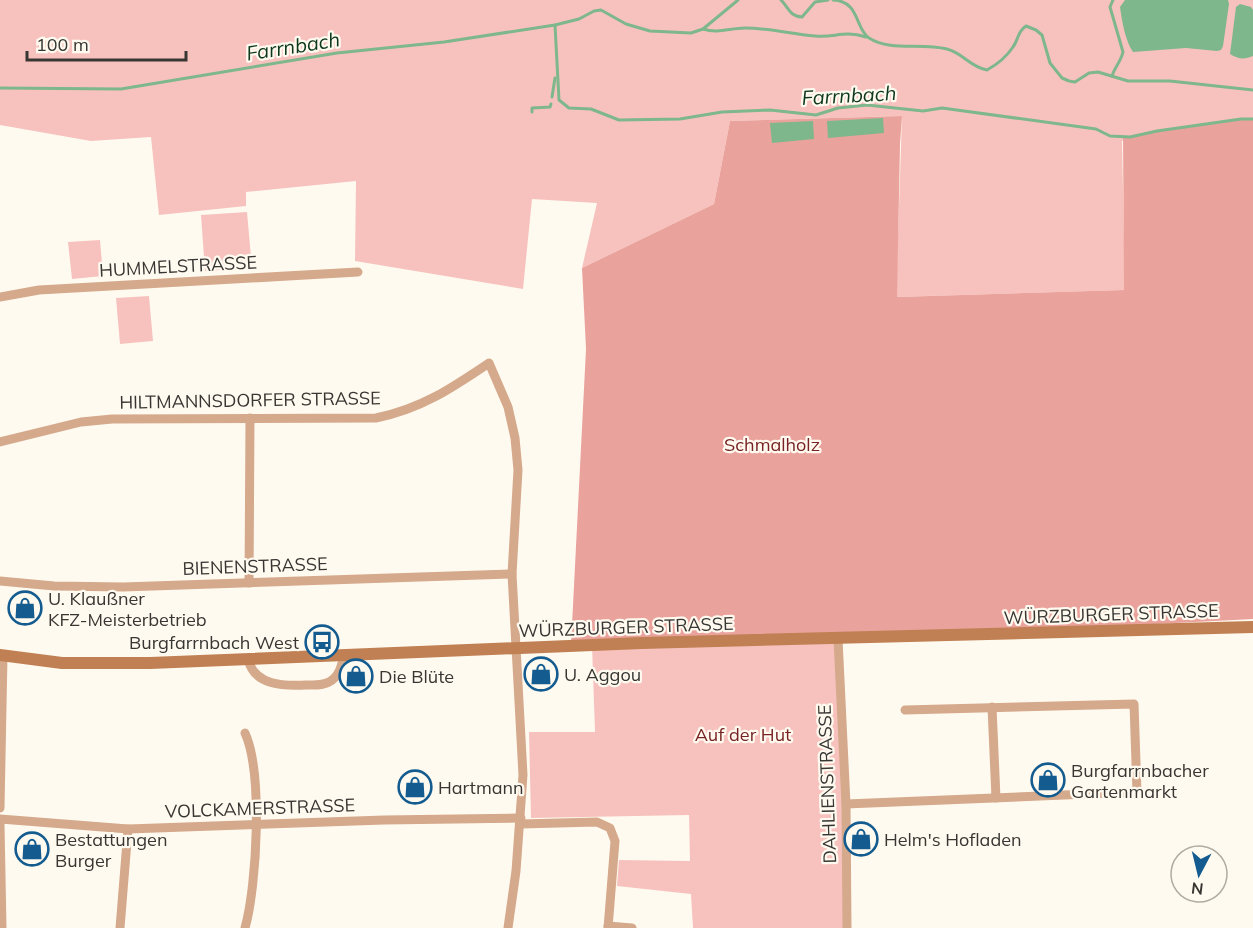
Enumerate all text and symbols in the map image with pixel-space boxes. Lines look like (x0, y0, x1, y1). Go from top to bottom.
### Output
scale bar (27, 24, 186, 62)
water label: Farrnbach (244, 26, 342, 66)
text: 100 m (36, 33, 89, 56)
water label: Farrnbach (801, 80, 897, 110)
street label: HUMMELSTRASSE (98, 250, 258, 282)
street label: HILTMANNSDORFER STRASSE (119, 386, 381, 414)
park label: Schmalholz (724, 433, 820, 456)
street label: BIENENSTRASSE (182, 552, 328, 580)
place label: U. Klaußner KFZ-Meisterbetrieb (48, 587, 207, 631)
shop icon: U. Klaußner KFZ-Meisterbetrieb (7, 590, 43, 626)
street label: WÜRZBURGER STRASSE (1003, 599, 1219, 629)
street label: WÜRZBURGER STRASSE (518, 612, 734, 642)
bus stop icon: Burgfarrnbach West (304, 624, 340, 660)
place label: Burgfarrnbach West (129, 631, 299, 654)
shop icon: U. Aggou (523, 656, 559, 692)
shop icon: Die Blüte (338, 658, 374, 694)
place label: U. Aggou (564, 663, 641, 686)
place label: Die Blüte (379, 665, 454, 688)
street label: DAHLIENSTRASSE (813, 704, 841, 864)
park label: Auf der Hut (695, 723, 791, 746)
place label: Burgfarrnbacher Gartenmarkt (1071, 759, 1209, 803)
shop icon: Burgfarrnbacher Gartenmarkt (1030, 762, 1066, 798)
shop icon: Hartmann (397, 769, 433, 805)
place label: Hartmann (438, 776, 524, 799)
street label: VOLCKAMERSTRASSE (164, 793, 356, 823)
shop icon: Helm's Hofladen (843, 821, 879, 857)
place label: Bestattungen Burger (55, 828, 167, 872)
place label: Helm's Hofladen (884, 828, 1022, 851)
shop icon: Bestattungen Burger (14, 831, 50, 867)
north arrow (1169, 844, 1229, 904)
text: N (1190, 878, 1204, 900)

